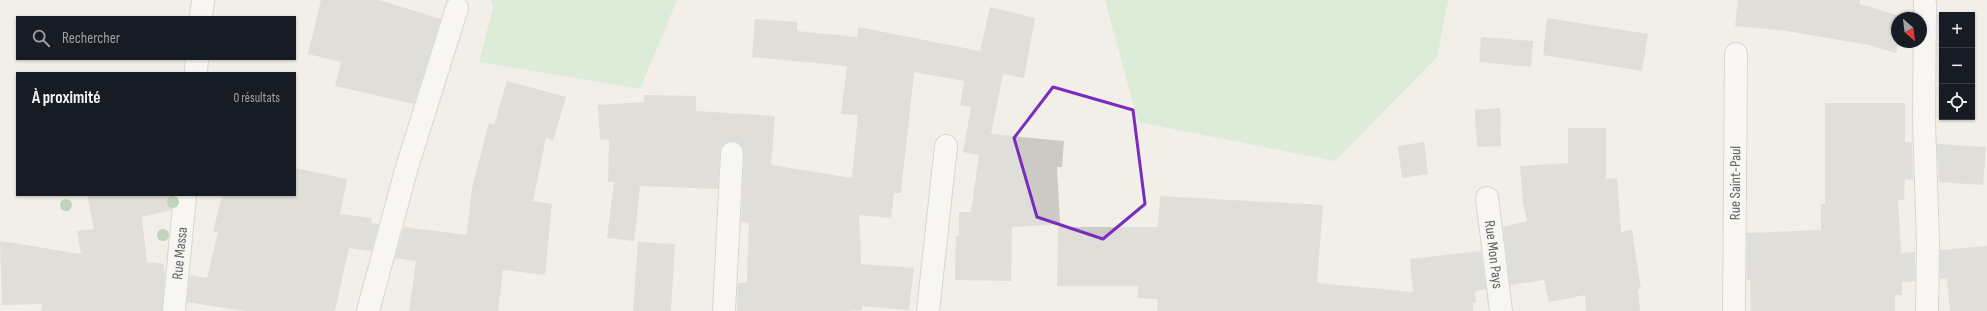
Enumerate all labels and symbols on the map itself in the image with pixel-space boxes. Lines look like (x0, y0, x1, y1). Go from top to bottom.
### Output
north arrow (1891, 12, 1927, 48)
street label: Rue Saint-Paul (1726, 146, 1745, 220)
street label: Rue Mon Pays (1480, 219, 1507, 290)
street label: Rue Massa (168, 226, 192, 280)

